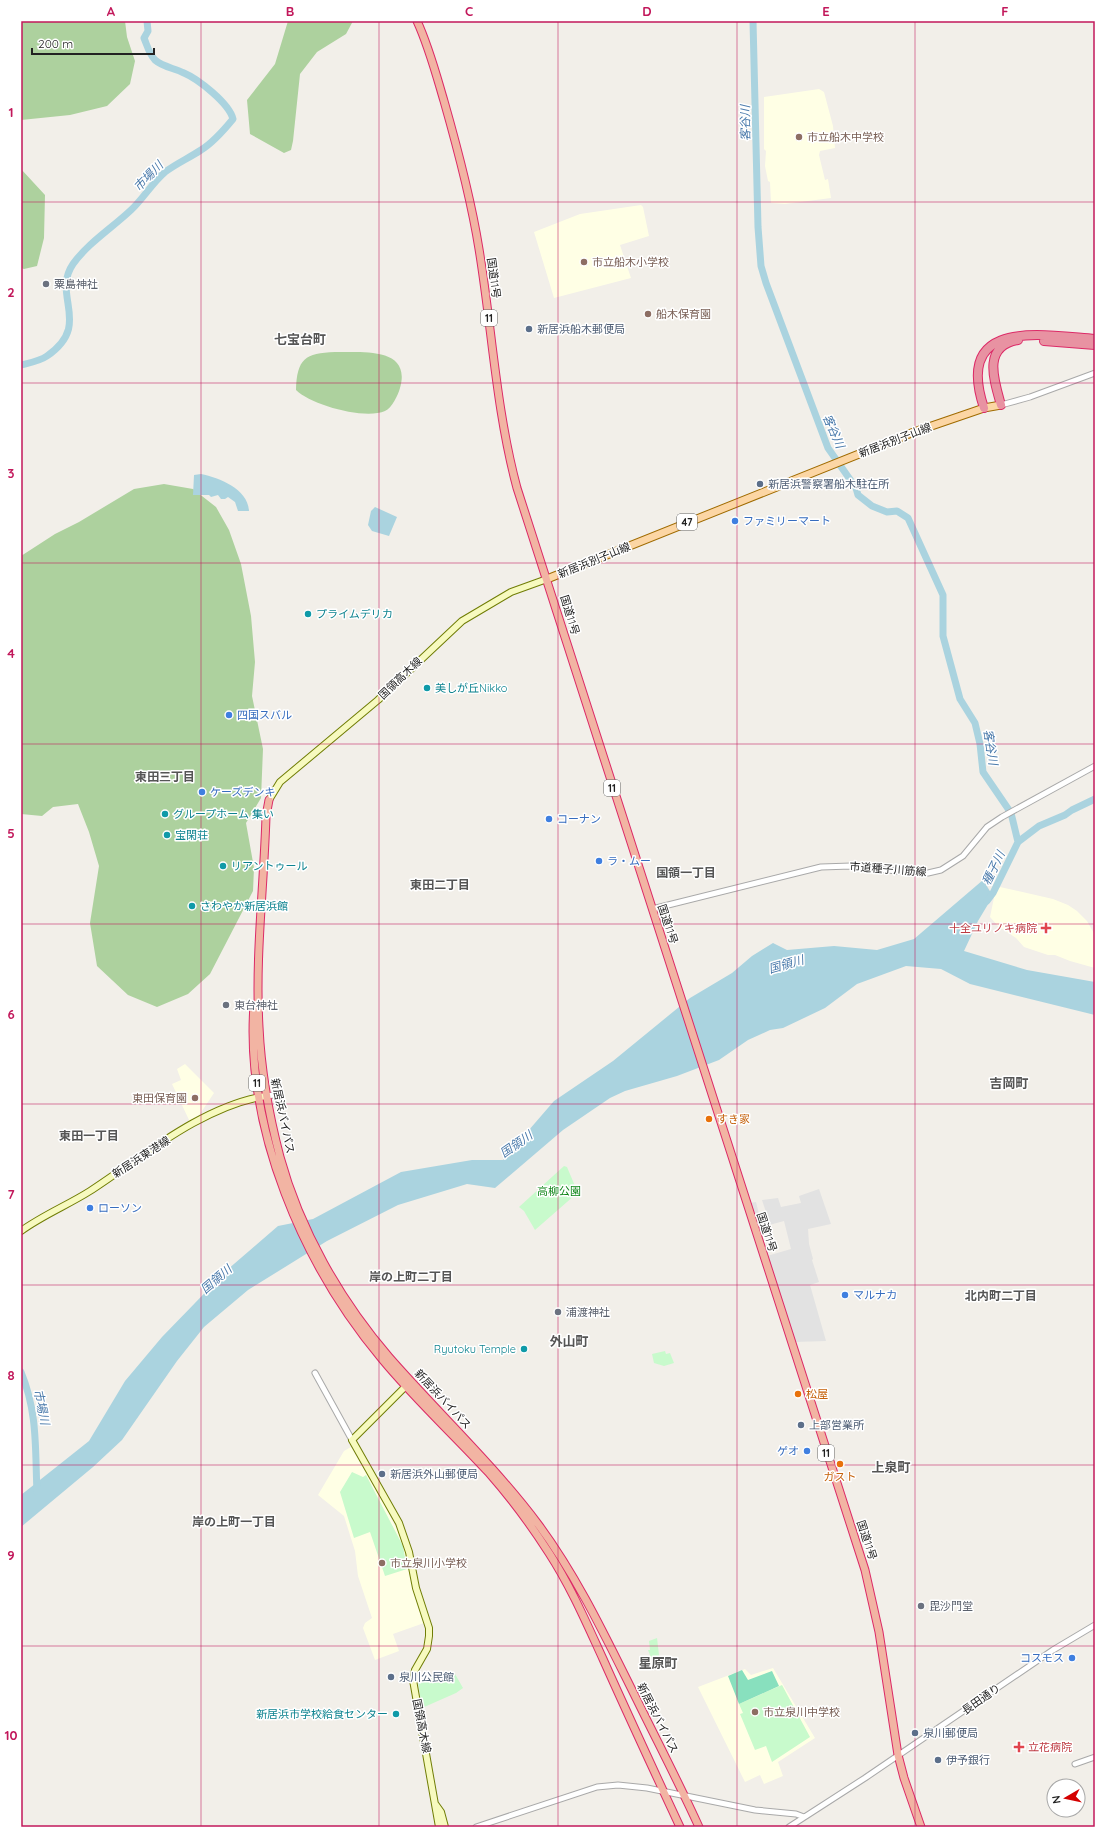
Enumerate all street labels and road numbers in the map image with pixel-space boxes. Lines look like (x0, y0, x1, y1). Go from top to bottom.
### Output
street label: 国道11号 (484, 257, 504, 299)
road number: 11 (481, 310, 497, 326)
street label: 新居浜別子山線 (857, 420, 933, 460)
road number: 47 (677, 514, 697, 530)
street label: 新居浜別子山線 (556, 539, 632, 581)
street label: 国道11号 (557, 593, 583, 637)
street label: 国領高木線 (375, 654, 425, 702)
road number: 11 (604, 780, 620, 796)
street label: 市道種子川筋線 (849, 859, 927, 879)
street label: 国道11号 (655, 902, 681, 946)
road number: 11 (249, 1075, 265, 1091)
street label: 新居浜バイパス (268, 1077, 298, 1155)
street label: 新居浜東港線 (110, 1133, 172, 1181)
street label: 国道11号 (754, 1210, 780, 1254)
street label: 新居浜バイパス (412, 1366, 474, 1432)
road number: 11 (818, 1445, 834, 1461)
street label: 国道11号 (854, 1518, 880, 1562)
street label: 新居浜バイパス (634, 1681, 682, 1755)
street label: 長田通り (959, 1681, 1003, 1717)
street label: 国領高木線 (410, 1698, 434, 1754)

